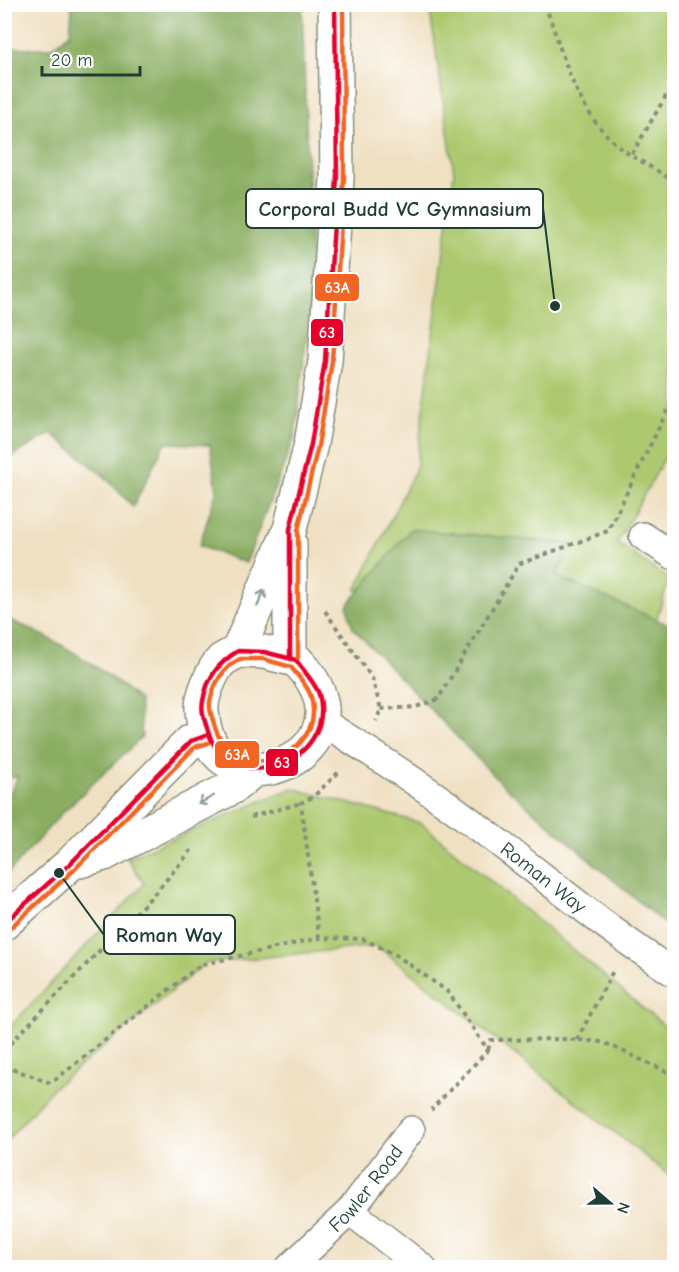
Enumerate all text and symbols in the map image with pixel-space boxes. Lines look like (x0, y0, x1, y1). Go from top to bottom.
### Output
scale bar (42, 39, 140, 77)
text: 20 m (51, 50, 92, 71)
callout: Corporal Budd VC Gymnasium (246, 189, 543, 228)
text: Corporal Budd VC Gymnasium (258, 197, 532, 221)
line badge: 63A (314, 273, 360, 302)
text: 63A (324, 279, 350, 297)
line badge: 63 (310, 318, 344, 347)
text: 63 (319, 324, 335, 342)
one-way arrow (256, 589, 267, 607)
line badge: 63A (214, 740, 260, 769)
text: 63A (224, 746, 250, 764)
line badge: 63 (265, 748, 299, 777)
text: 63 (274, 754, 290, 772)
one-way arrow (197, 795, 215, 807)
street label: Roman Way (496, 837, 591, 918)
callout: Roman Way (104, 915, 235, 954)
text: Roman Way (116, 923, 223, 947)
street label: Fowler Road (324, 1140, 408, 1237)
north arrow (580, 1173, 640, 1233)
text: N (613, 1200, 633, 1216)

